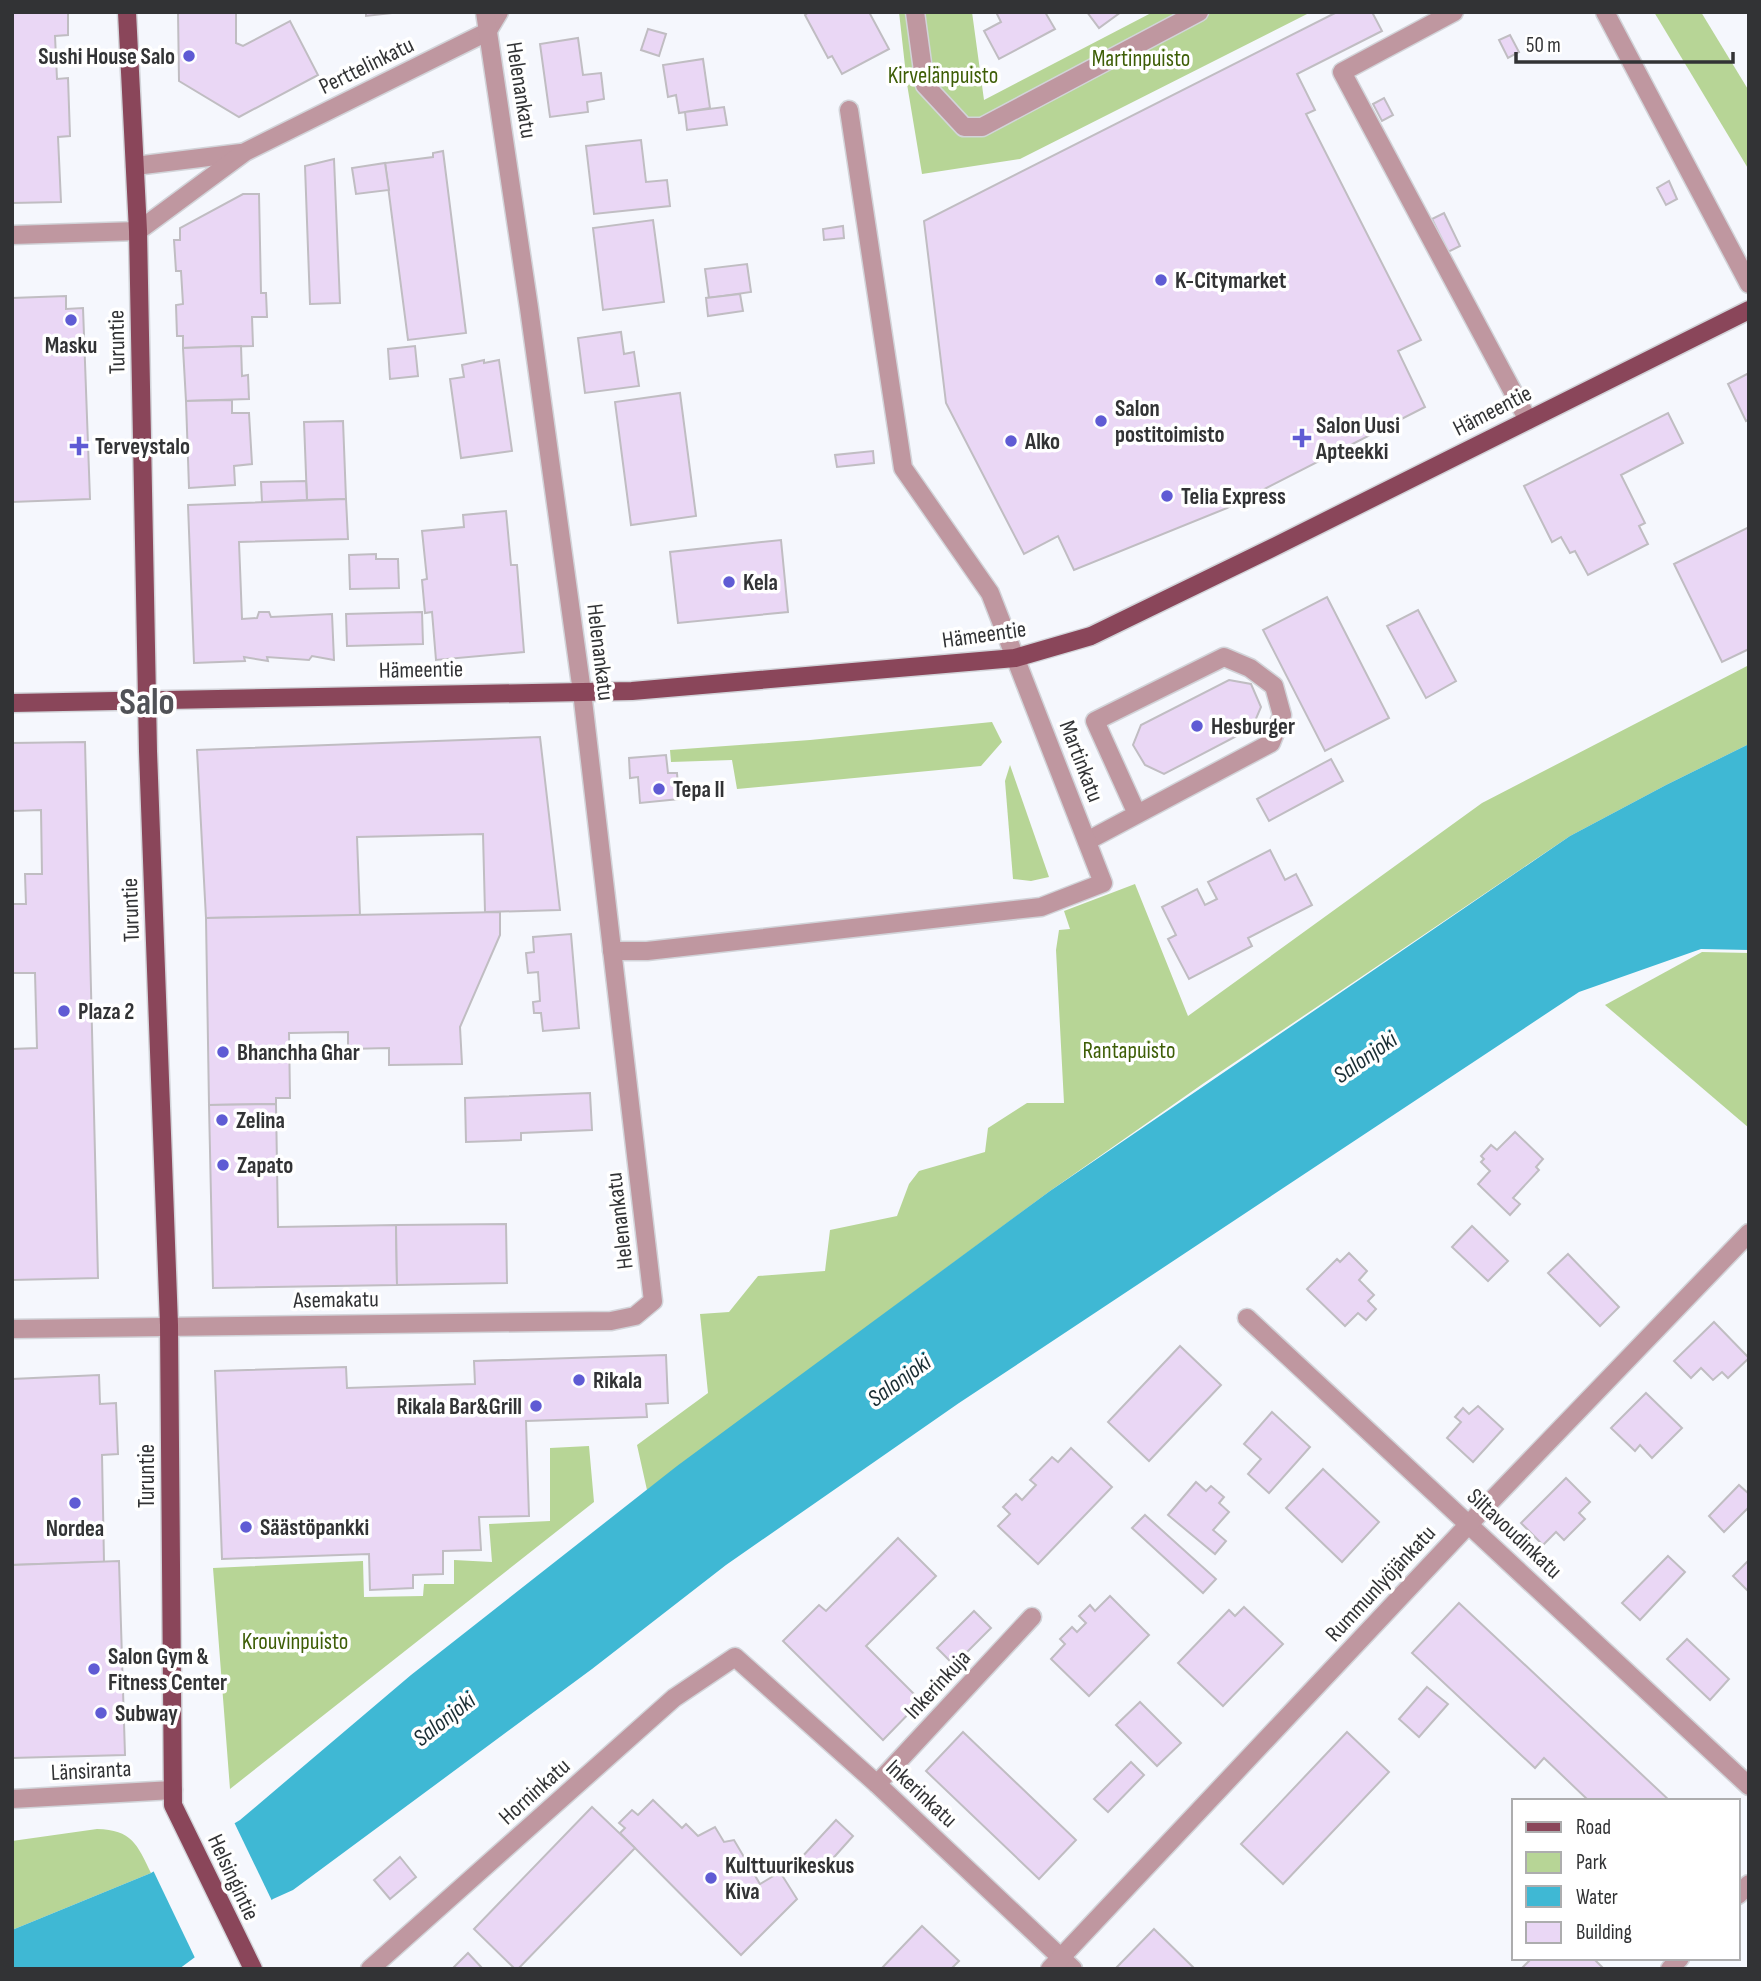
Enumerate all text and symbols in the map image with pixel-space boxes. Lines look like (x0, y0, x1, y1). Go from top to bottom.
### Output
scale bar (1516, 21, 1733, 65)
street label: Perttelinkatu (314, 31, 418, 101)
text: 50 m (1526, 33, 1561, 58)
street label: Helenankatu (500, 40, 542, 140)
place label: Sushi House Salo (38, 43, 175, 71)
park label: Martinpuisto (1092, 45, 1190, 73)
marker: Sushi House Salo (181, 48, 197, 64)
park label: Kirvelänpuisto (888, 62, 998, 90)
place label: K-Citymarket (1175, 267, 1287, 295)
marker: K-Citymarket (1153, 272, 1169, 288)
street label: Turuntie (102, 310, 132, 374)
marker: Masku (63, 312, 79, 328)
place label: Masku (45, 332, 97, 360)
street label: Hämeentie (1449, 379, 1536, 443)
place label: Salon postitoimisto (1115, 395, 1224, 449)
place label: Salon Uusi Apteekki (1315, 412, 1400, 466)
marker: Salon postitoimisto (1093, 413, 1109, 429)
place label: Alko (1024, 428, 1060, 456)
marker: Salon Uusi Apteekki (1294, 430, 1310, 446)
place label: Terveystalo (95, 433, 190, 461)
marker: Alko (1003, 433, 1019, 449)
marker: Terveystalo (69, 436, 89, 456)
place label: Telia Express (1181, 483, 1286, 511)
marker: Telia Express (1159, 488, 1175, 504)
place label: Kela (743, 569, 778, 597)
marker: Kela (721, 574, 737, 590)
street label: Helenankatu (580, 602, 620, 702)
street label: Hämeentie (940, 615, 1028, 655)
street label: Hämeentie (379, 655, 463, 685)
district label: Salo (119, 681, 175, 725)
place label: Hesburger (1211, 713, 1295, 741)
street label: Martinkatu (1053, 717, 1109, 806)
marker: Hesburger (1189, 718, 1205, 734)
place label: Tepa II (673, 776, 725, 804)
marker: Tepa II (651, 781, 667, 797)
street label: Turuntie (116, 877, 146, 942)
place label: Plaza 2 (78, 998, 134, 1026)
marker: Plaza 2 (56, 1003, 72, 1019)
water label: Salonjoki (1328, 1025, 1403, 1090)
park label: Rantapuisto (1083, 1037, 1176, 1065)
place label: Bhanchha Ghar (237, 1039, 360, 1067)
marker: Bhanchha Ghar (215, 1044, 231, 1060)
place label: Zelina (236, 1107, 285, 1135)
marker: Zelina (214, 1112, 230, 1128)
place label: Zapato (237, 1152, 293, 1180)
marker: Zapato (215, 1157, 231, 1173)
street label: Helenankatu (600, 1171, 640, 1271)
street label: Asemakatu (292, 1285, 379, 1315)
water label: Salonjoki (862, 1347, 937, 1413)
place label: Rikala (593, 1367, 642, 1395)
marker: Rikala (571, 1372, 587, 1388)
place label: Rikala Bar&Grill (396, 1393, 522, 1421)
marker: Rikala Bar&Grill (528, 1398, 544, 1414)
street label: Turuntie (133, 1444, 161, 1508)
street label: Siltavoudinkatu (1461, 1483, 1568, 1585)
marker: Nordea (67, 1495, 83, 1511)
place label: Säästöpankki (260, 1514, 369, 1542)
place label: Nordea (46, 1515, 104, 1543)
marker: Säästöpankki (238, 1519, 254, 1535)
street label: Rummunlyöjänkatu (1320, 1520, 1442, 1648)
park label: Krouvinpuisto (242, 1628, 348, 1656)
place label: Salon Gym & Fitness Center (108, 1643, 227, 1697)
street label: Inkerinkuja (899, 1644, 977, 1725)
marker: Salon Gym & Fitness Center (86, 1661, 102, 1677)
water label: Salonjoki (407, 1686, 482, 1753)
place label: Subway (115, 1700, 178, 1728)
marker: Subway (93, 1705, 109, 1721)
street label: Horninkatu (493, 1753, 576, 1831)
street label: Inkerinkatu (880, 1754, 963, 1834)
street label: Länsiranta (50, 1755, 132, 1787)
legend (1512, 1799, 1740, 1960)
text: Road (1576, 1815, 1611, 1840)
street label: Helsingintie (201, 1830, 265, 1925)
text: Park (1576, 1850, 1607, 1875)
place label: Kulttuurikeskus Kiva (725, 1852, 854, 1906)
marker: Kulttuurikeskus Kiva (703, 1870, 719, 1886)
text: Water (1576, 1885, 1618, 1910)
text: Building (1576, 1920, 1632, 1945)

